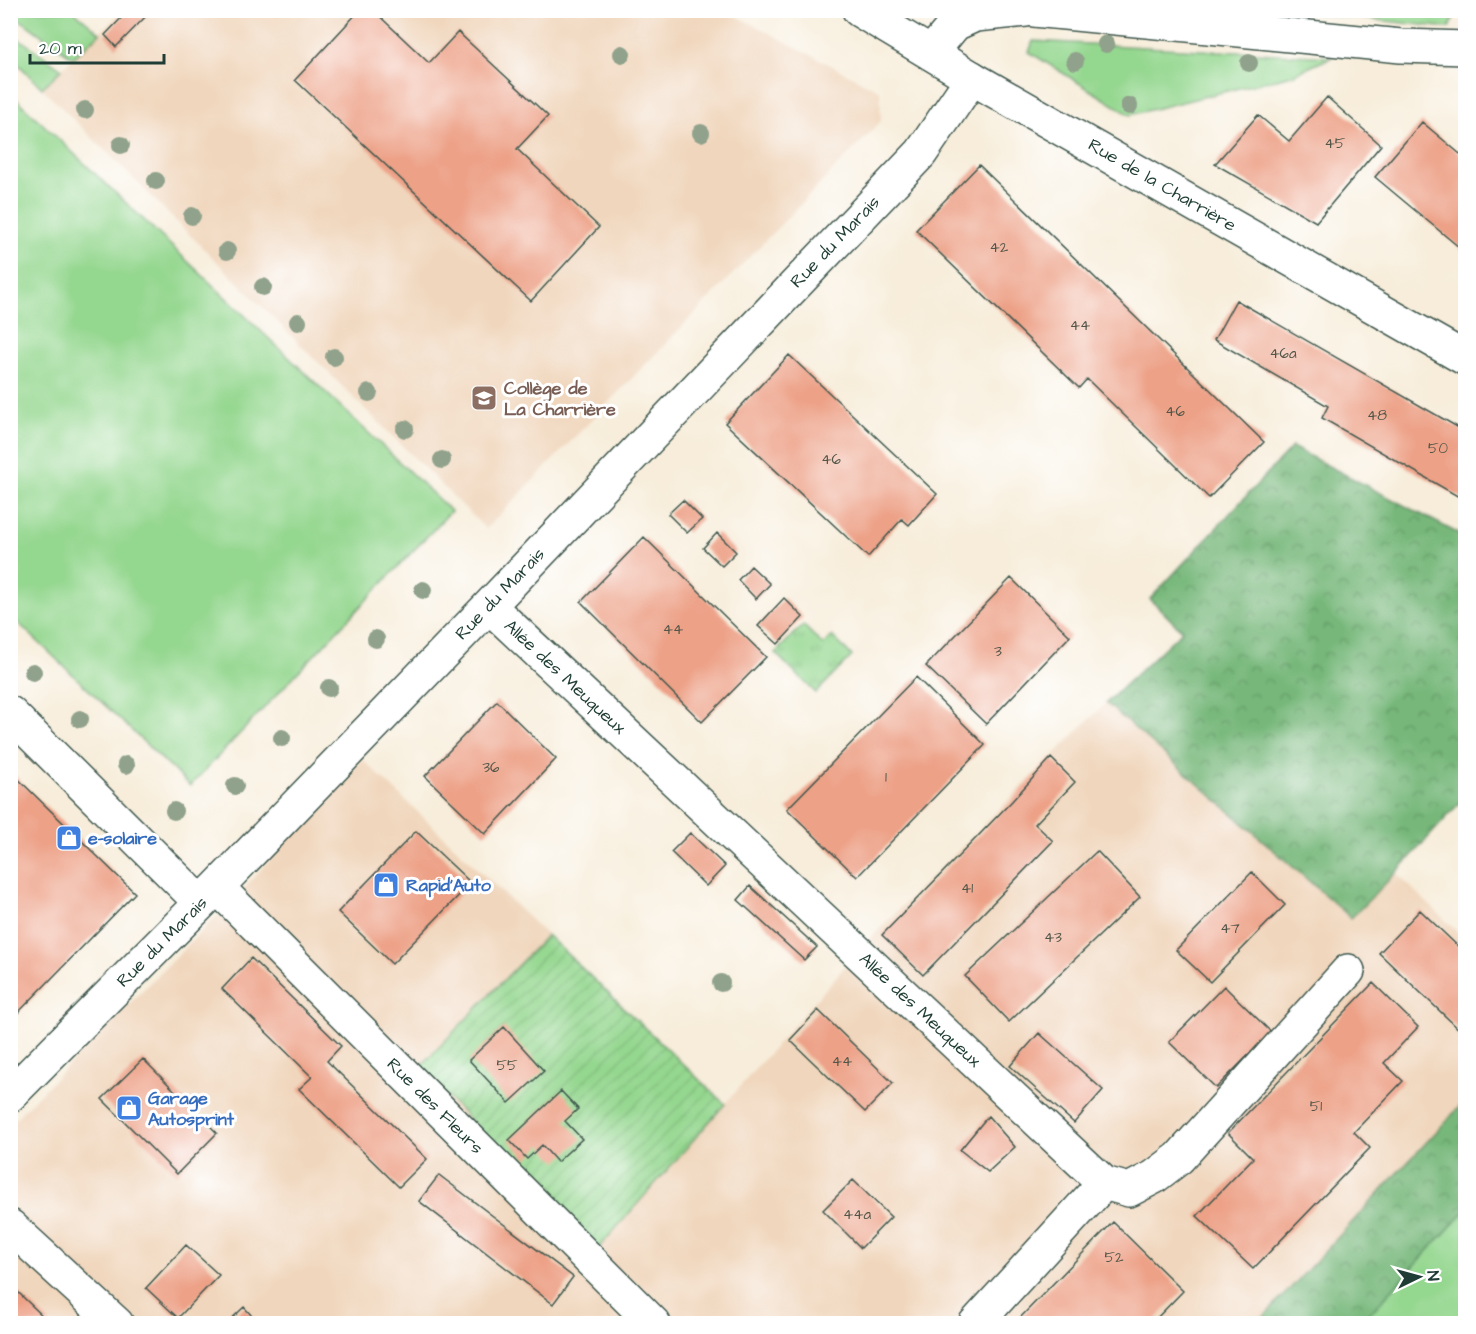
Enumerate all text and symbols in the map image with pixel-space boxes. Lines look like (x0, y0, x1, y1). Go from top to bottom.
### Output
scale bar (30, 27, 164, 65)
text: 20 m (39, 36, 82, 61)
street label: Rue de la Charrière (1083, 132, 1241, 238)
house number: 45 (1325, 133, 1346, 154)
street label: Rue du Marais (785, 190, 885, 294)
house number: 42 (990, 237, 1009, 258)
house number: 44 (1070, 315, 1090, 336)
house number: 46a (1269, 343, 1297, 364)
place label: Collège de La Charrière (504, 376, 616, 422)
school or university icon: Collège de La Charrière (469, 383, 499, 413)
house number: 46 (1165, 401, 1185, 422)
house number: 48 (1367, 405, 1387, 426)
house number: 50 (1428, 438, 1449, 459)
house number: 46 (821, 449, 841, 470)
street label: Rue du Marais (450, 542, 550, 646)
street label: Allée des Meuqueux (498, 614, 632, 741)
house number: 44 (663, 619, 683, 640)
house number: 3 (994, 641, 1002, 662)
house number: 36 (482, 757, 500, 778)
house number: 1 (885, 767, 887, 788)
shop icon: e-solaire (54, 823, 84, 853)
place label: e-solaire (88, 826, 157, 851)
shop icon: Rapid'Auto (371, 870, 401, 900)
place label: Rapid'Auto (406, 873, 492, 898)
house number: 41 (961, 878, 973, 899)
street label: Rue du Marais (111, 891, 213, 993)
house number: 47 (1220, 918, 1240, 939)
house number: 43 (1044, 927, 1062, 948)
street label: Allée des Meuqueux (853, 947, 987, 1074)
house number: 44 (832, 1051, 852, 1072)
street label: Rue des Fleurs (381, 1052, 489, 1160)
house number: 55 (496, 1055, 518, 1076)
place label: Garage Autosprint (148, 1086, 235, 1132)
shop icon: Garage Autosprint (114, 1093, 144, 1123)
house number: 51 (1310, 1096, 1322, 1117)
house number: 44a (843, 1204, 871, 1225)
house number: 52 (1104, 1247, 1124, 1268)
north arrow (1389, 1247, 1449, 1307)
text: N (1422, 1270, 1444, 1282)

